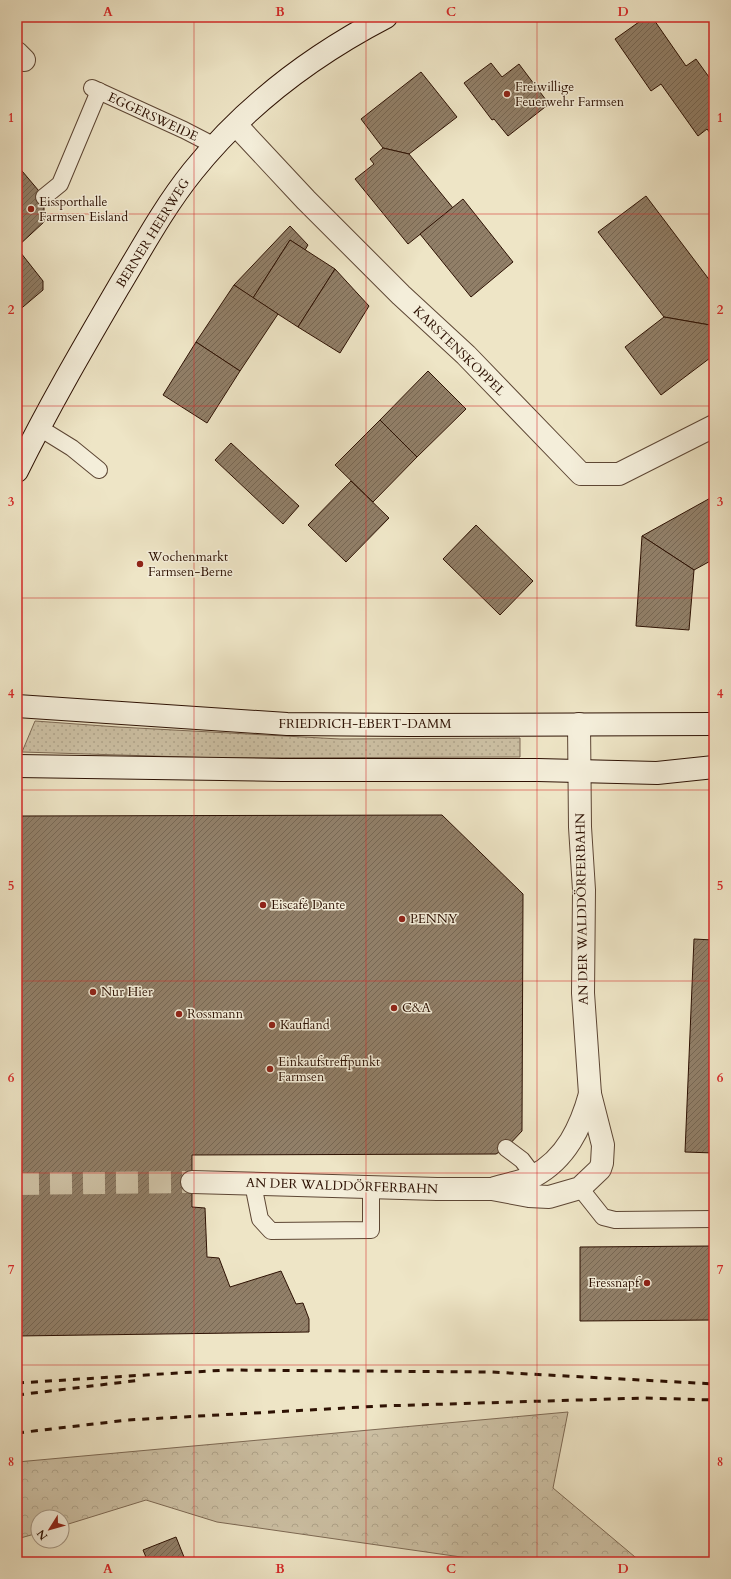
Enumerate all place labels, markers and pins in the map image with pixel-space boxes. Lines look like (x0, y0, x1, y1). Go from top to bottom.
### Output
place label: Freiwillige Feuerwehr Farmsen (515, 78, 625, 111)
marker: Freiwillige Feuerwehr Farmsen (502, 89, 512, 99)
place label: Eissporthalle Farmsen Eisland (39, 193, 128, 226)
marker: Eissporthalle Farmsen Eisland (26, 204, 36, 214)
place label: Wochenmarkt Farmsen-Berne (147, 548, 233, 581)
marker: Wochenmarkt Farmsen-Berne (135, 559, 145, 569)
place label: Eiscafé Dante (271, 896, 346, 914)
marker: Eiscafé Dante (258, 900, 268, 910)
place label: PENNY (410, 910, 458, 928)
marker: PENNY (397, 914, 407, 924)
place label: Nur Hier (101, 983, 153, 1001)
marker: Nur Hier (88, 987, 98, 997)
place label: C&A (402, 999, 432, 1017)
marker: C&A (389, 1003, 399, 1013)
place label: Rossmann (187, 1005, 244, 1023)
marker: Rossmann (174, 1009, 184, 1019)
place label: Kaufland (280, 1016, 330, 1034)
marker: Kaufland (267, 1020, 277, 1030)
place label: Einkaufstreffpunkt Farmsen (278, 1053, 380, 1086)
marker: Einkaufstreffpunkt Farmsen (265, 1064, 275, 1074)
place label: Fressnapf (588, 1274, 641, 1292)
marker: Fressnapf (642, 1278, 652, 1288)

